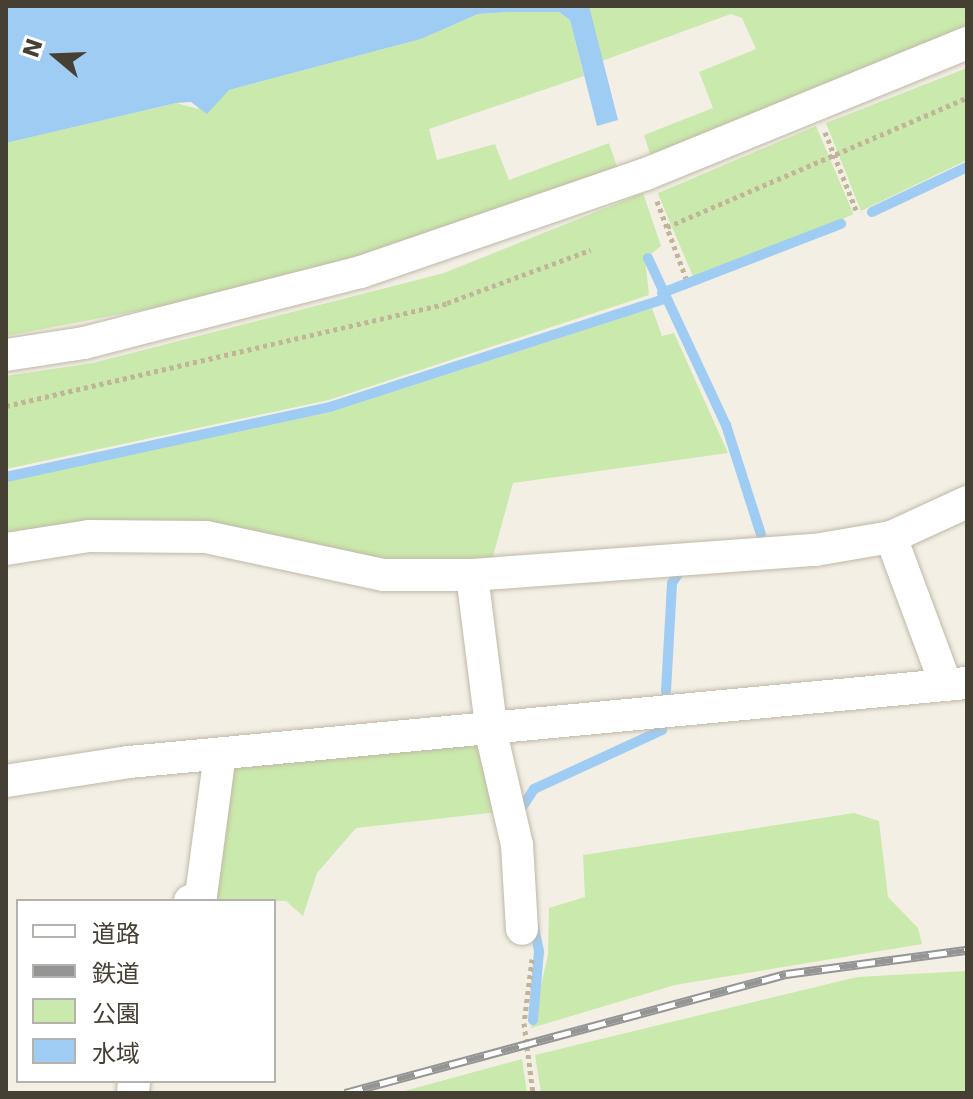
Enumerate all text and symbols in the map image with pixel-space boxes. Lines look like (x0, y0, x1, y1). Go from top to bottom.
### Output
north arrow (16, 16, 96, 96)
text: N (18, 35, 48, 61)
legend (16, 899, 276, 1083)
text: 道路 (92, 920, 140, 948)
text: 鉄道 (92, 960, 140, 988)
text: 公園 (92, 1000, 140, 1028)
text: 水域 (92, 1040, 140, 1068)

